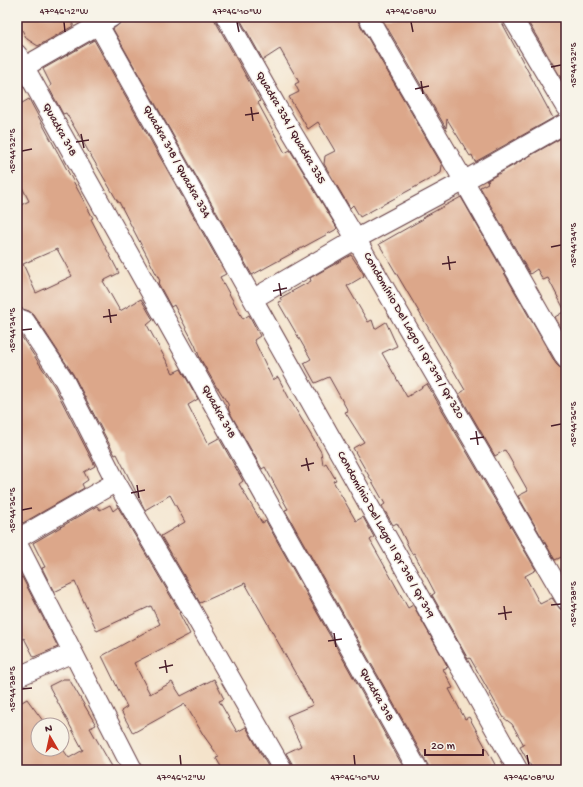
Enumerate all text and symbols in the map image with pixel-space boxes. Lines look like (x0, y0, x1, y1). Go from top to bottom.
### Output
text: 47°46'12"W (40, 6, 89, 18)
text: 47°46'10"W (212, 6, 262, 18)
text: 47°46'08"W (386, 6, 437, 18)
text: 15°44'32"S (568, 42, 580, 88)
street label: Quadra 334 / Quadra 335 (252, 69, 328, 187)
street label: Quadra 318 (39, 101, 80, 159)
street label: Quadra 318 / Quadra 334 (139, 103, 213, 221)
text: 15°44'32"S (7, 128, 19, 174)
text: 15°44'34"S (568, 222, 580, 268)
street label: Condomínio Del Lago II Qr 319 / Qr 320 (359, 250, 467, 422)
text: 15°44'34"S (7, 307, 19, 353)
street label: Quadra 318 (198, 383, 239, 441)
text: 15°44'36"S (568, 401, 580, 447)
street label: Condomínio Del Lago II Qr 318 / Qr 319 (333, 449, 437, 621)
text: 15°44'36"S (7, 487, 19, 533)
text: 15°44'38"S (568, 581, 580, 628)
text: 15°44'38"S (7, 666, 19, 713)
street label: Quadra 318 (356, 666, 397, 724)
north arrow (30, 717, 70, 757)
text: N (44, 723, 53, 736)
scale bar (425, 731, 483, 757)
text: 20 m (431, 740, 456, 754)
text: 47°46'12"W (157, 772, 206, 784)
text: 47°46'10"W (330, 772, 380, 784)
text: 47°46'08"W (504, 772, 555, 784)

